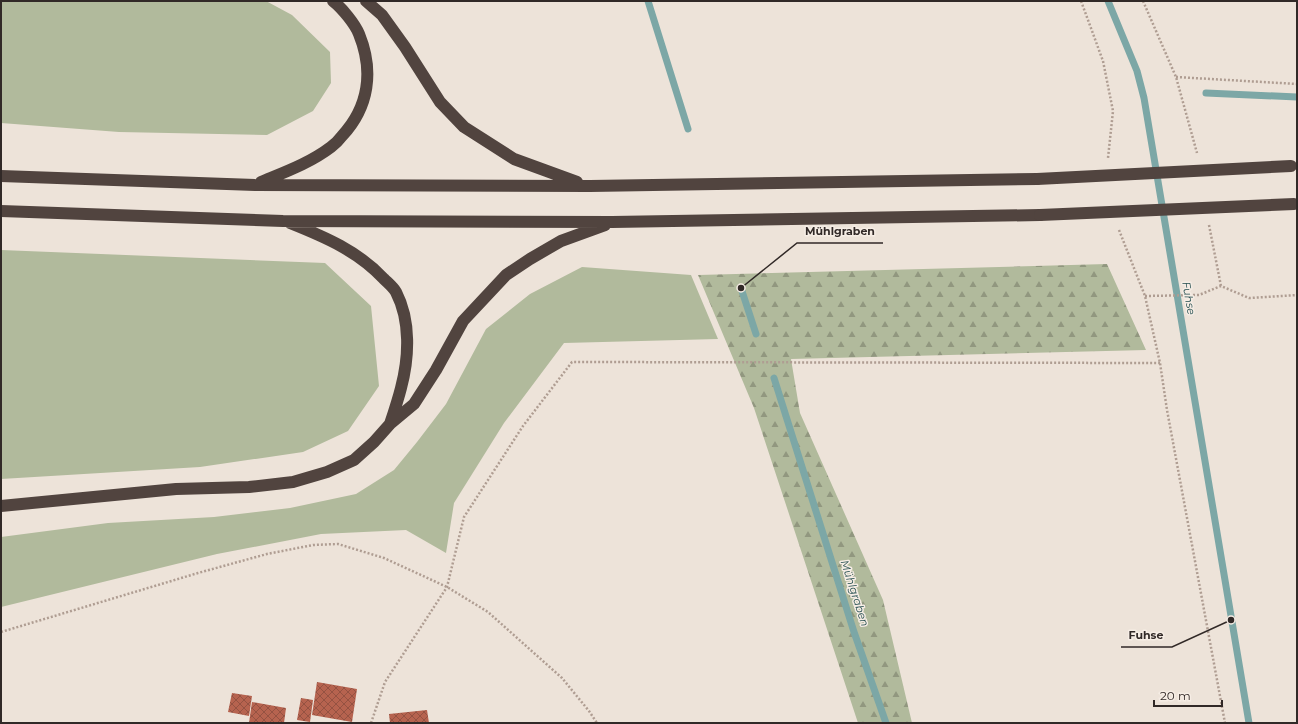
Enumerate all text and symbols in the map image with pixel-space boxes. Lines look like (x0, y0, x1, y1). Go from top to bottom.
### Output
callout: Mühlgraben (797, 220, 883, 243)
text: Mühlgraben (805, 224, 875, 238)
water label: Fuhse (1179, 280, 1199, 316)
water label: Mühlgraben (838, 558, 872, 628)
callout: Fuhse (1121, 624, 1172, 647)
text: Fuhse (1129, 628, 1163, 642)
scale bar (1154, 682, 1222, 708)
text: 20 m (1160, 688, 1191, 703)

